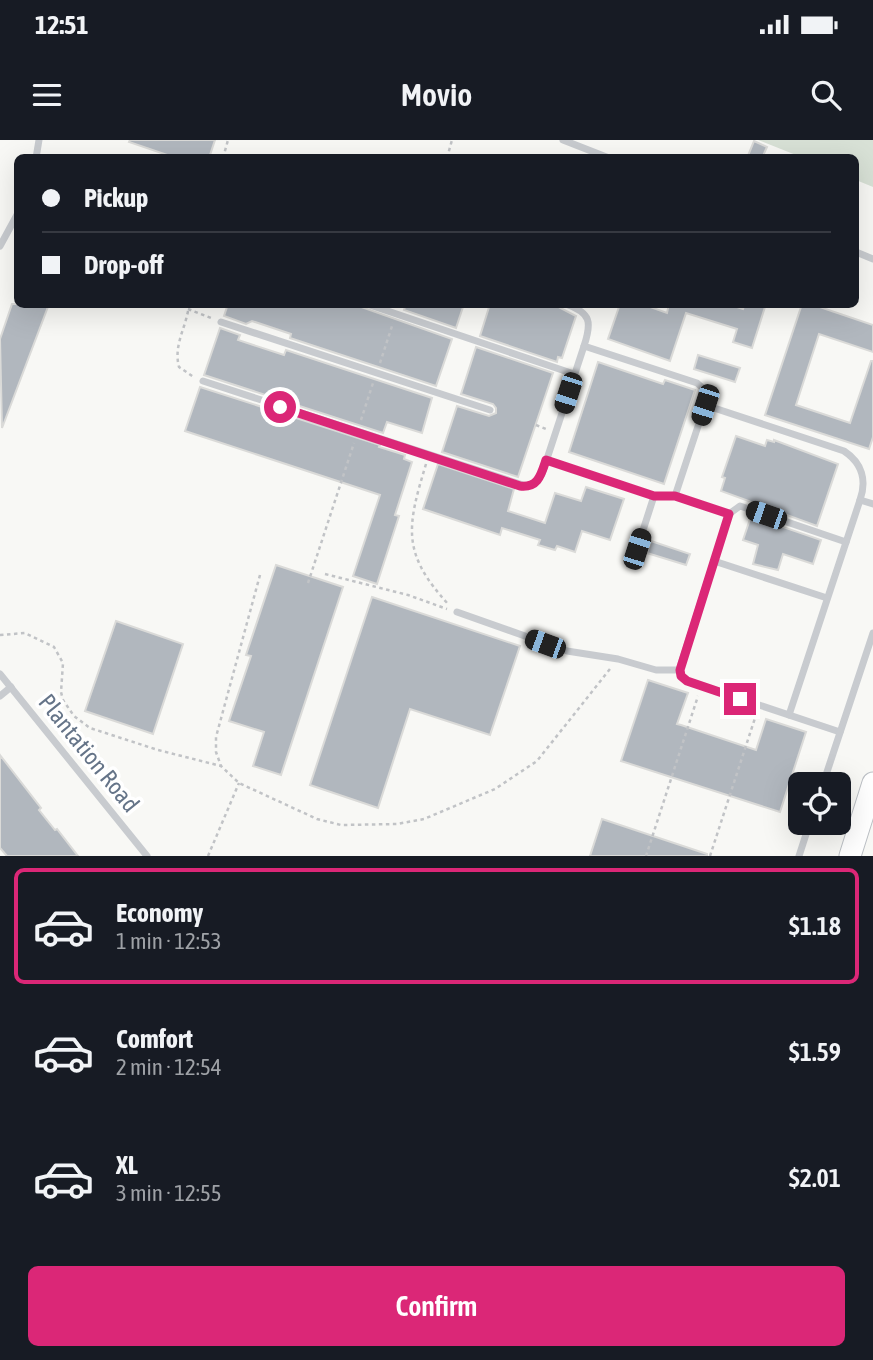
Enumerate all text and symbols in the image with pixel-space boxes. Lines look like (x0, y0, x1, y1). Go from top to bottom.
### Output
text: 12:51 (35, 10, 89, 40)
icon: menu (28, 76, 66, 114)
text: Movio (401, 76, 472, 113)
icon: search (807, 76, 845, 114)
text: Pickup (84, 183, 148, 213)
text: Drop-off (84, 250, 164, 280)
car (552, 370, 585, 416)
car (689, 382, 722, 428)
route start (264, 391, 296, 423)
car (743, 498, 790, 532)
car (621, 526, 654, 572)
car (522, 627, 569, 661)
route end (724, 683, 756, 715)
street label: Plantation Road (33, 689, 145, 817)
map controls (788, 772, 851, 835)
button: locate (788, 772, 851, 835)
icon: car (32, 895, 95, 958)
text: Economy (116, 898, 203, 928)
text: $1.18 (789, 911, 841, 941)
text: 1 min · 12:53 (116, 928, 222, 954)
icon: car (32, 1021, 95, 1084)
text: Comfort (116, 1024, 193, 1054)
text: $1.59 (789, 1037, 841, 1067)
text: 2 min · 12:54 (116, 1054, 222, 1080)
icon: car (32, 1147, 95, 1210)
text: XL (116, 1150, 138, 1180)
text: $2.01 (789, 1163, 841, 1193)
text: 3 min · 12:55 (116, 1180, 222, 1206)
button: Confirm (28, 1266, 845, 1346)

